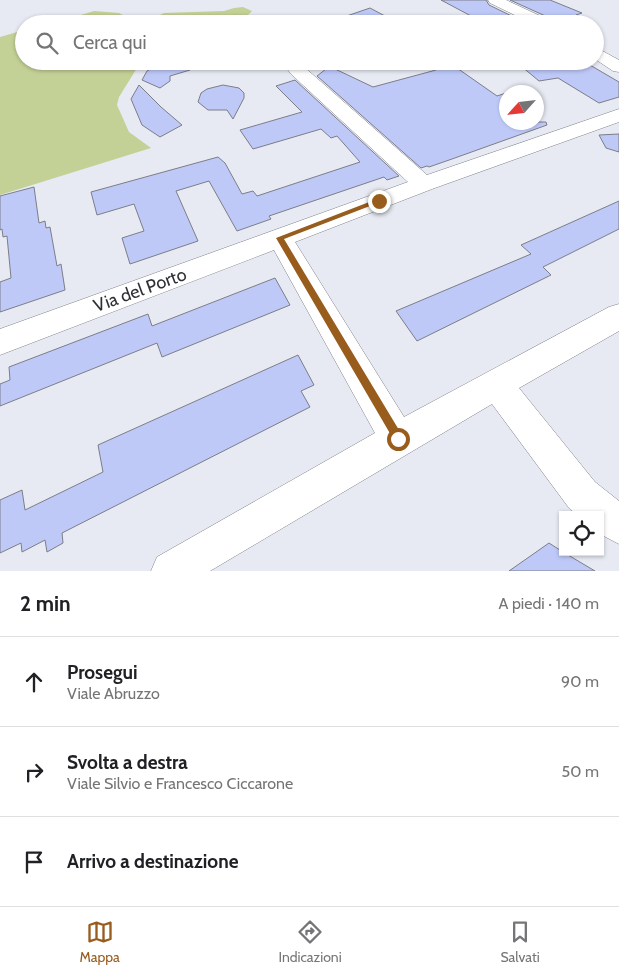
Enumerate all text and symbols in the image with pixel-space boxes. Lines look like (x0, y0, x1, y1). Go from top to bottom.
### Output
search box (15, 15, 604, 70)
icon: search (33, 29, 61, 57)
text: Cerca qui (73, 31, 147, 54)
north arrow (499, 85, 544, 130)
route end (368, 190, 391, 213)
street label: Via del Porto (91, 263, 190, 317)
route start (387, 428, 410, 451)
map controls (559, 511, 604, 556)
button: locate (559, 511, 604, 556)
text: 2 min (20, 591, 71, 616)
text: A piedi · 140 m (499, 594, 599, 613)
text: Prosegui (67, 661, 138, 684)
icon: ahead (20, 668, 48, 696)
text: 90 m (561, 672, 599, 691)
text: Viale Abruzzo (67, 684, 160, 703)
text: Svolta a destra (67, 751, 188, 774)
icon: right (20, 758, 48, 786)
text: 50 m (562, 762, 599, 781)
text: Viale Silvio e Francesco Ciccarone (67, 774, 293, 793)
icon: arrive (20, 848, 48, 876)
text: Arrivo a destinazione (67, 850, 238, 873)
tab: Mappa (79, 918, 120, 966)
tab: Indicazioni (279, 918, 342, 966)
tab: Salvati (500, 918, 540, 966)

